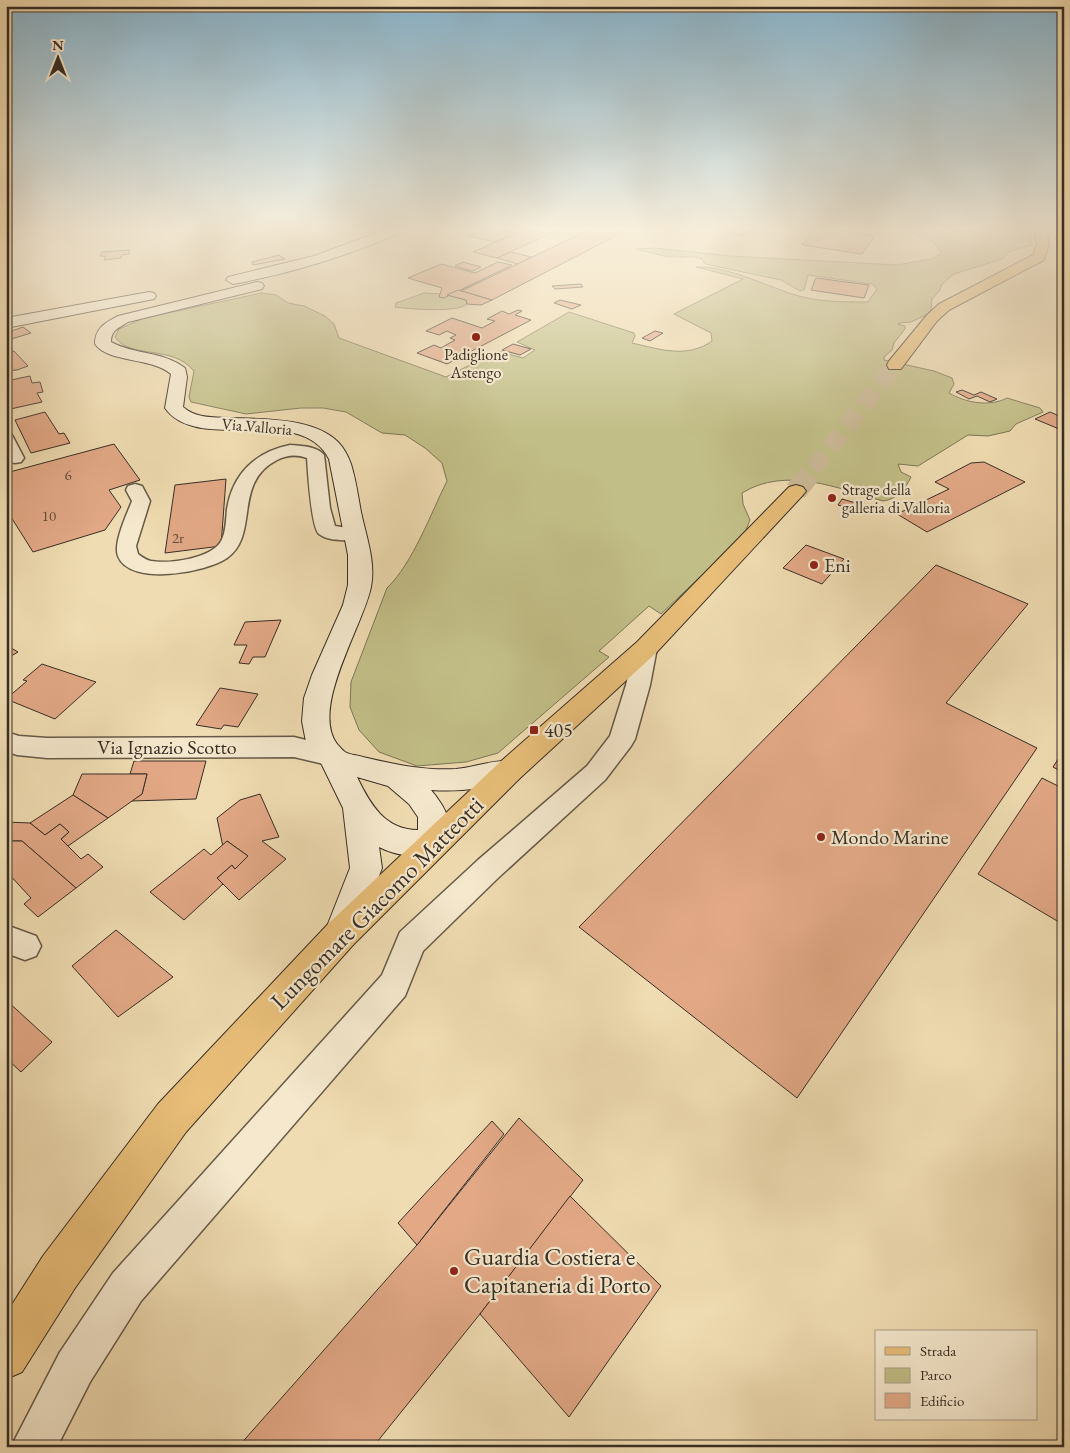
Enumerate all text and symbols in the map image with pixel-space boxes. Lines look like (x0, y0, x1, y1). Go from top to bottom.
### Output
north arrow (32, 32, 82, 82)
text: N (52, 36, 64, 54)
marker: Padiglione Astengo (470, 331, 482, 343)
place label: Padiglione Astengo (444, 344, 508, 383)
street label: Via Valloria (221, 413, 294, 440)
house number: 6 (64, 465, 72, 484)
place label: Strage della galleria di Valloria (842, 479, 951, 518)
marker: Strage della galleria di Valloria (826, 492, 838, 504)
house number: 10 (42, 506, 56, 525)
house number: 2r (172, 528, 184, 547)
place label: Eni (824, 552, 851, 578)
marker: Eni (808, 559, 820, 571)
place label: 405 (544, 717, 573, 743)
marker: 405 (528, 724, 540, 736)
street label: Via Ignazio Scotto (97, 734, 237, 760)
street label: Lungomare Giacomo Matteotti (263, 789, 490, 1016)
place label: Mondo Marine (831, 824, 949, 850)
marker: Mondo Marine (815, 831, 827, 843)
place label: Guardia Costiera e Capitaneria di Porto (464, 1241, 651, 1300)
marker: Guardia Costiera e Capitaneria di Porto (448, 1265, 460, 1277)
legend (875, 1330, 1038, 1420)
text: Strada (920, 1341, 956, 1360)
text: Parco (920, 1365, 952, 1384)
text: Edificio (920, 1391, 964, 1410)

